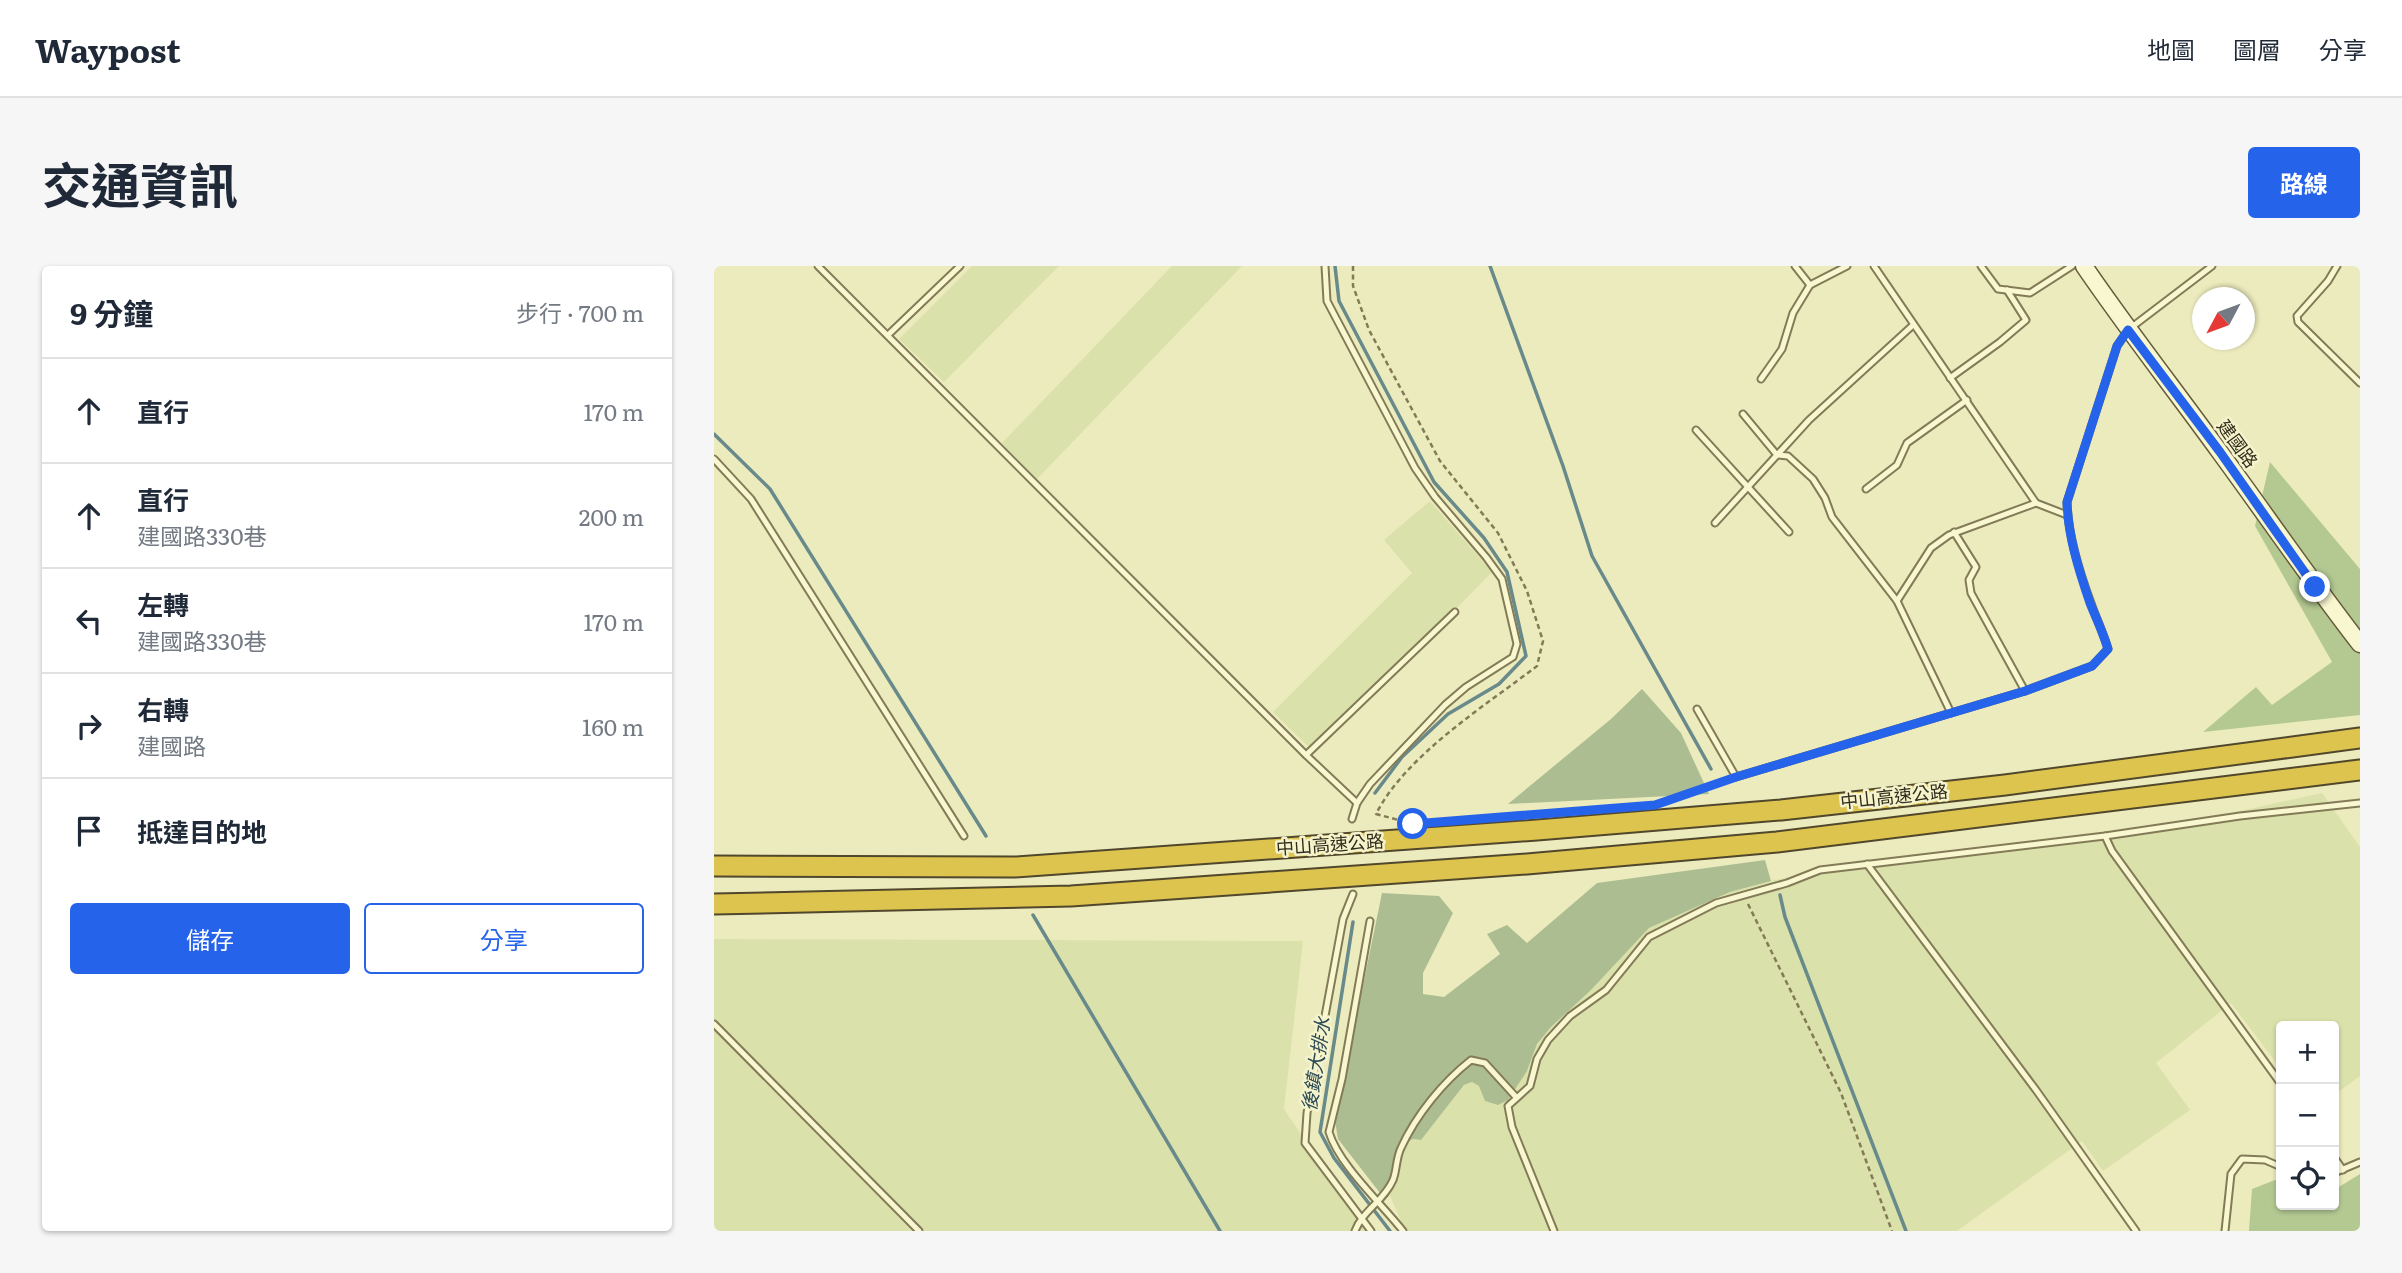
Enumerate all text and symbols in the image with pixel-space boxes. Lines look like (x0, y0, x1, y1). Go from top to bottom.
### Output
text: Waypost (35, 24, 181, 73)
text: 地圖 (2147, 31, 2195, 66)
text: 圖層 (2233, 31, 2281, 66)
text: 分享 (2319, 31, 2367, 66)
text: 交通資訊 (42, 146, 238, 219)
button: 路線 (2248, 147, 2360, 218)
north arrow (2192, 287, 2255, 350)
text: 9 分鐘 (70, 290, 153, 334)
text: 步行 · 700 m (516, 295, 644, 329)
text: 直行 (137, 391, 189, 430)
icon: ahead (70, 392, 108, 430)
text: 170 m (583, 394, 644, 428)
street label: 建國路 (2211, 413, 2265, 473)
text: 直行 (137, 479, 189, 518)
icon: ahead (70, 497, 108, 535)
text: 200 m (579, 499, 644, 533)
text: 建國路330巷 (137, 518, 267, 552)
route end (2299, 571, 2330, 602)
text: 左轉 (137, 584, 189, 623)
icon: left (70, 602, 108, 640)
text: 170 m (583, 604, 644, 638)
text: 建國路330巷 (137, 623, 267, 657)
text: 右轉 (137, 689, 189, 728)
icon: right (70, 707, 108, 745)
text: 160 m (582, 709, 644, 743)
text: 建國路 (137, 728, 206, 762)
street label: 中山高速公路 (1839, 776, 1949, 815)
route start (1397, 808, 1428, 839)
text: 抵達目的地 (137, 811, 267, 850)
icon: arrive (70, 812, 108, 850)
street label: 中山高速公路 (1275, 826, 1385, 861)
button: 儲存 (70, 903, 350, 974)
button: 分享 (364, 903, 644, 974)
water label: 後鎮大排水 (1294, 1014, 1336, 1113)
map controls (2276, 1021, 2339, 1210)
button: + (2276, 1021, 2339, 1084)
button: − (2276, 1084, 2339, 1147)
button: locate (2276, 1147, 2339, 1210)

